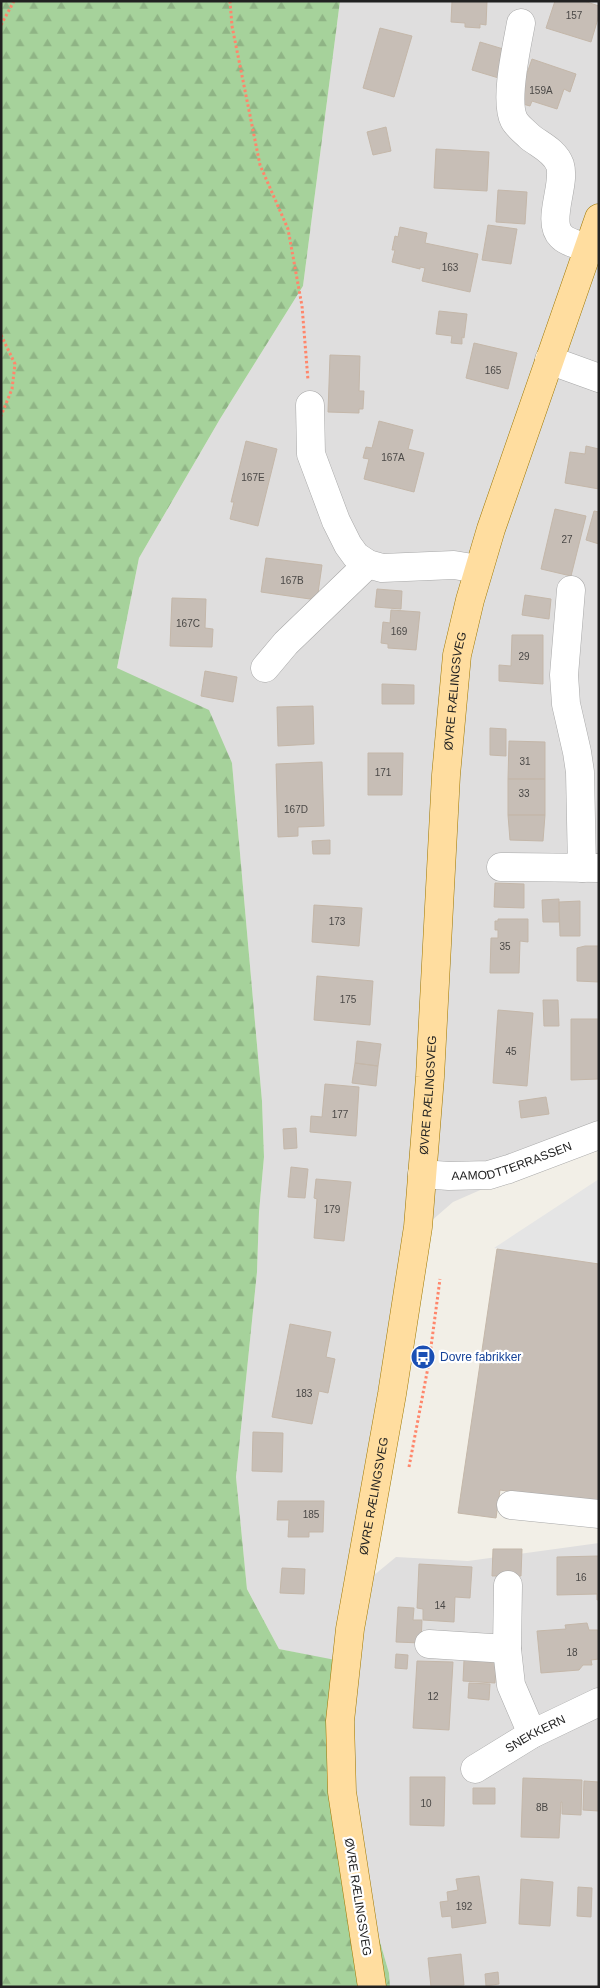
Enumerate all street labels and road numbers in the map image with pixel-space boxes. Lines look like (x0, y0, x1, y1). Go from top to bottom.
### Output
street label: ØVRE RÆLINGSVEG (441, 630, 469, 751)
street label: ØVRE RÆLINGSVEG (417, 1035, 439, 1155)
street label: AAMODTTERRASSEN (451, 1139, 574, 1183)
street label: ØVRE RÆLINGSVEG (356, 1436, 391, 1556)
street label: SNEKKERN (503, 1712, 568, 1756)
street label: ØVRE RÆLINGSVEG (342, 1837, 374, 1957)

